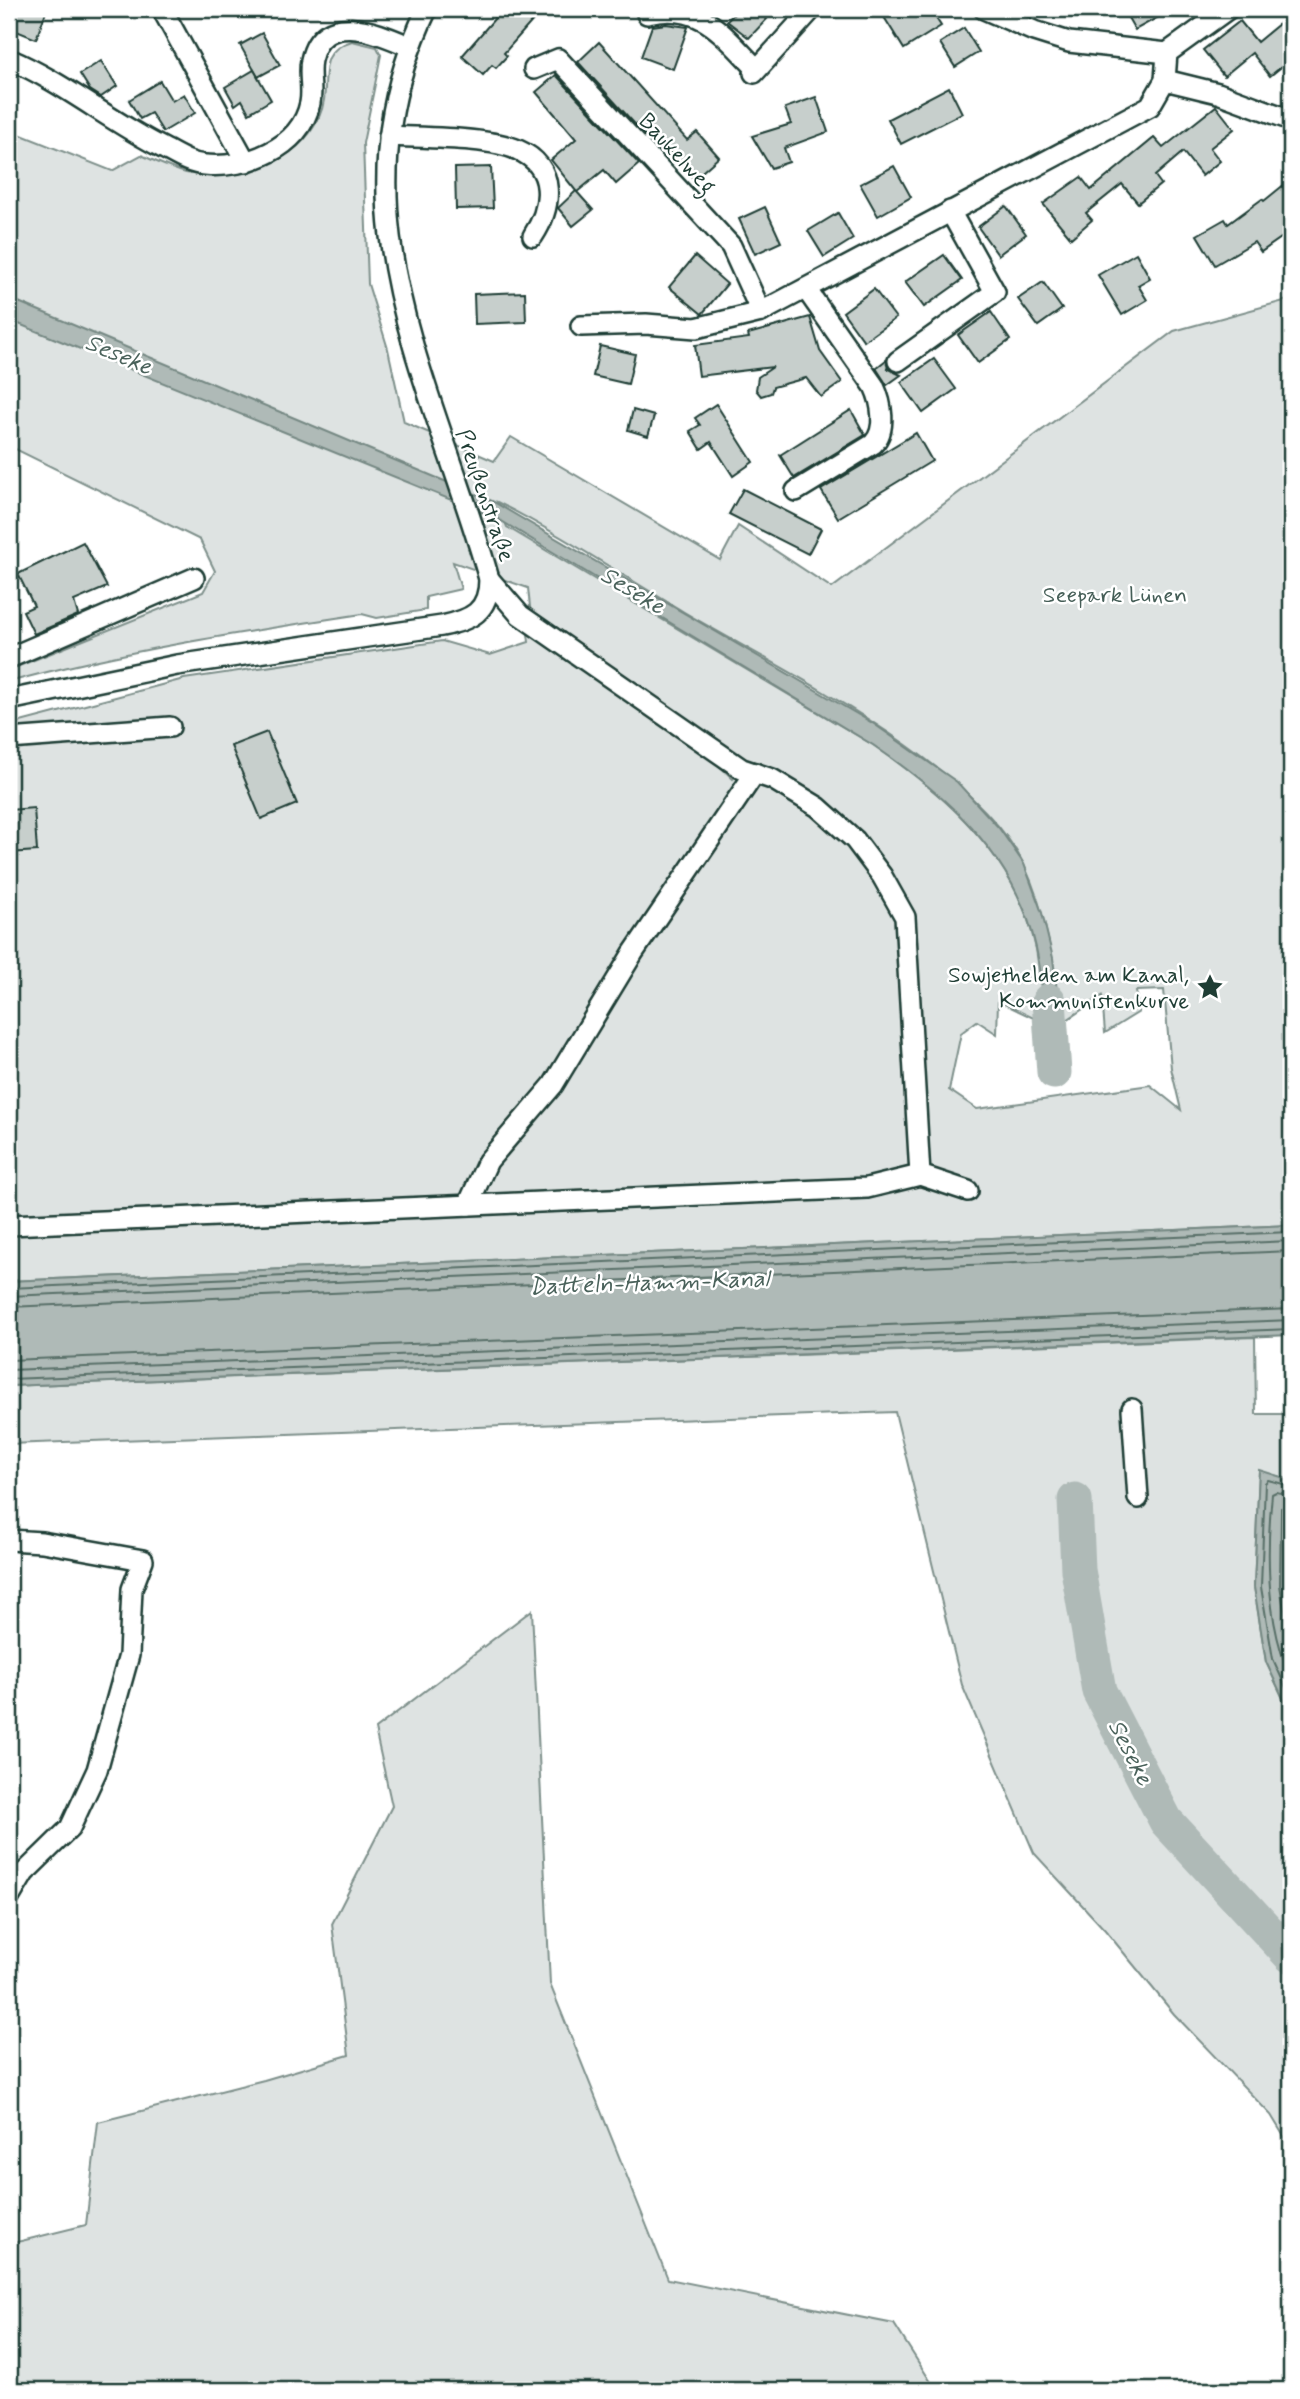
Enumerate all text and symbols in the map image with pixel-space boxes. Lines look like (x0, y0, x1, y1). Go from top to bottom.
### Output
street label: Baukelweg (630, 107, 722, 203)
water label: Seseke (80, 327, 157, 384)
street label: Preußenstraße (447, 426, 521, 566)
water label: Seseke (594, 560, 671, 623)
park label: Seepark Lünen (1043, 581, 1187, 611)
place label: Sowjethelden am Kanal, Kommunistenkurve (948, 961, 1189, 1017)
place icon: Sowjethelden am Kanal, Kommunistenkurve (1195, 972, 1225, 1002)
water label: Datteln-Hamm-Kanal (528, 1264, 773, 1303)
water label: Seseke (1100, 1715, 1160, 1791)

